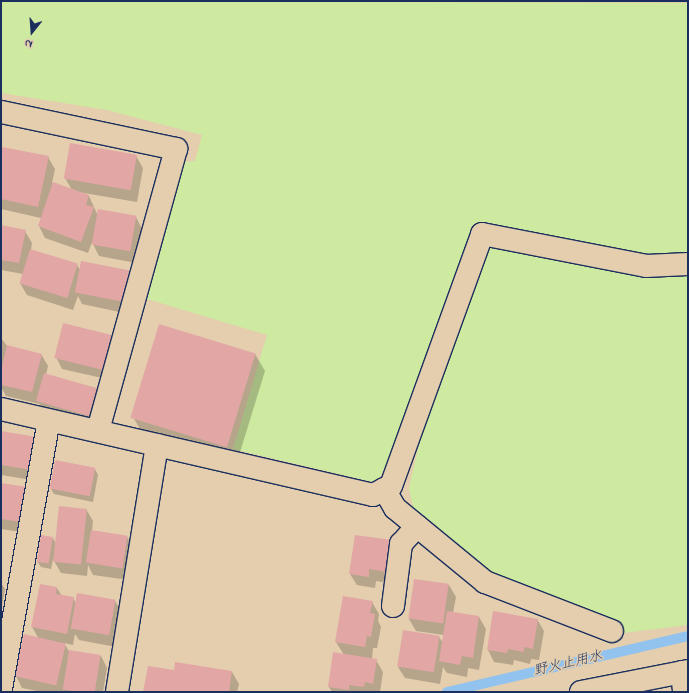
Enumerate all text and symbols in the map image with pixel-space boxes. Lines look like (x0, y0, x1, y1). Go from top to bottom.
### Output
north arrow (12, 12, 52, 52)
text: N (23, 35, 34, 52)
water label: 野火止用水 (532, 648, 604, 680)

